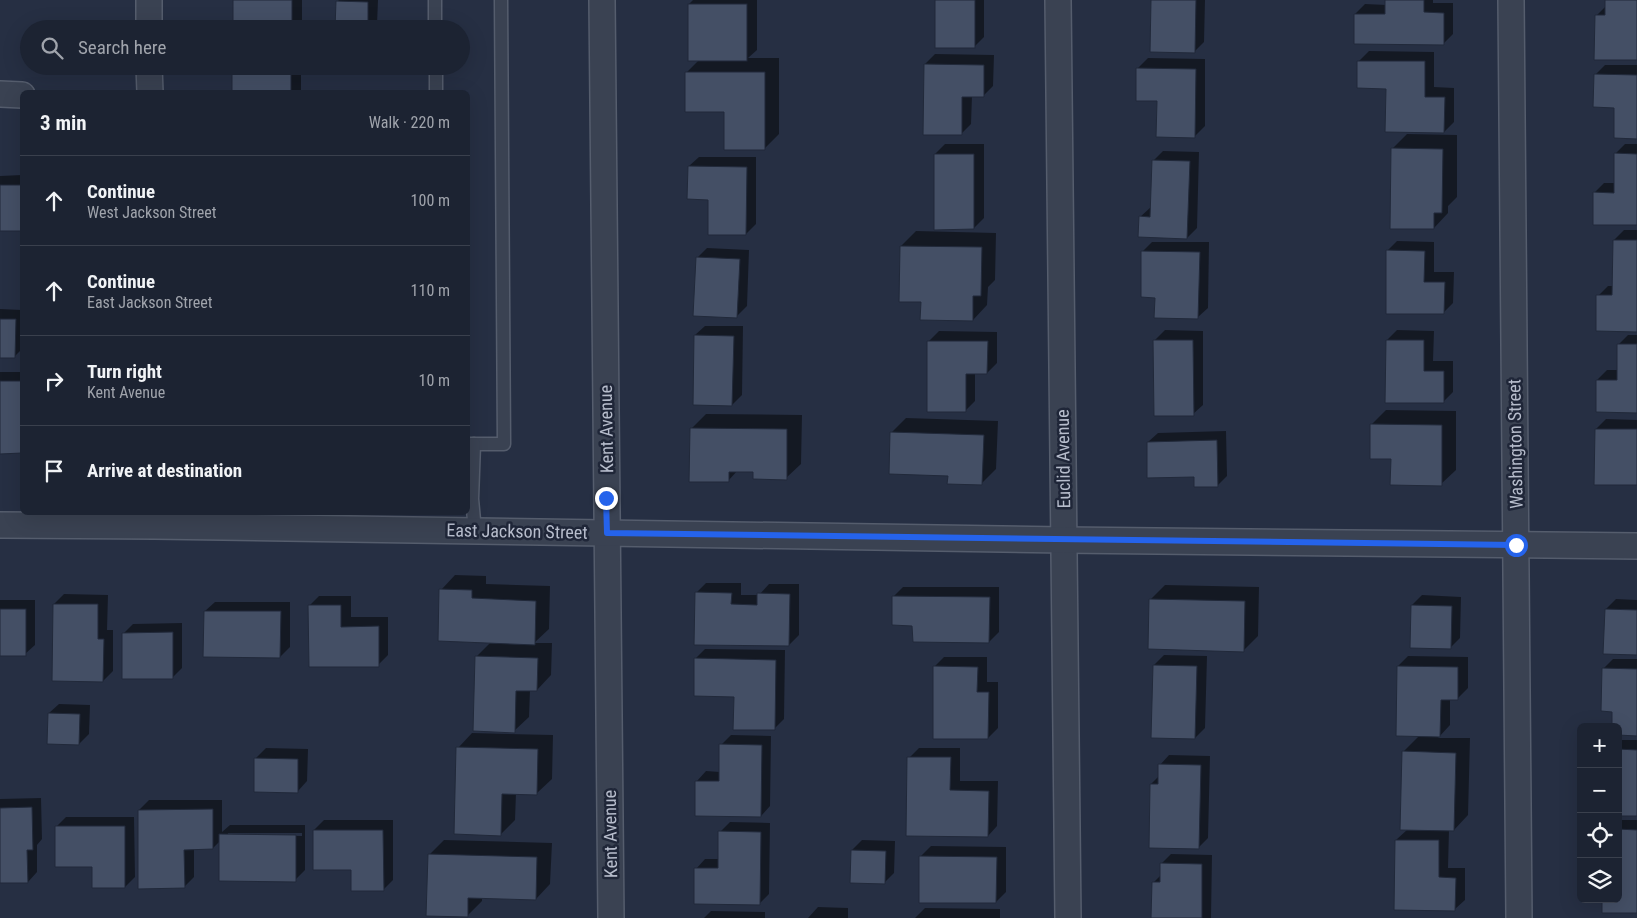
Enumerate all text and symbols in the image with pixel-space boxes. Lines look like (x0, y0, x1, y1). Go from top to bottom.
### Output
search box (20, 20, 470, 75)
icon: search (38, 34, 66, 62)
text: Search here (78, 36, 166, 59)
text: 3 min (40, 111, 87, 135)
text: Walk · 220 m (369, 113, 450, 132)
text: Continue (87, 180, 155, 203)
icon: ahead (40, 187, 68, 215)
text: 100 m (411, 191, 450, 210)
text: West Jackson Street (87, 203, 216, 222)
text: Continue (87, 270, 155, 293)
icon: ahead (40, 277, 68, 305)
text: 110 m (411, 281, 450, 300)
text: East Jackson Street (87, 293, 213, 312)
text: Turn right (87, 360, 162, 383)
icon: right (40, 367, 68, 395)
text: 10 m (418, 371, 450, 390)
street label: Washington Street (1503, 379, 1527, 509)
text: Kent Avenue (87, 383, 165, 402)
street label: Kent Avenue (595, 385, 617, 473)
street label: Euclid Avenue (1052, 409, 1074, 509)
icon: arrive (40, 457, 68, 485)
text: Arrive at destination (87, 459, 242, 482)
route end (595, 487, 618, 510)
street label: East Jackson Street (446, 519, 588, 543)
route start (1505, 534, 1528, 557)
map controls (1577, 723, 1622, 903)
button: + (1577, 723, 1622, 768)
button: − (1577, 768, 1622, 813)
street label: Kent Avenue (599, 790, 621, 878)
button: locate (1577, 813, 1622, 858)
button: layers (1577, 858, 1622, 903)

